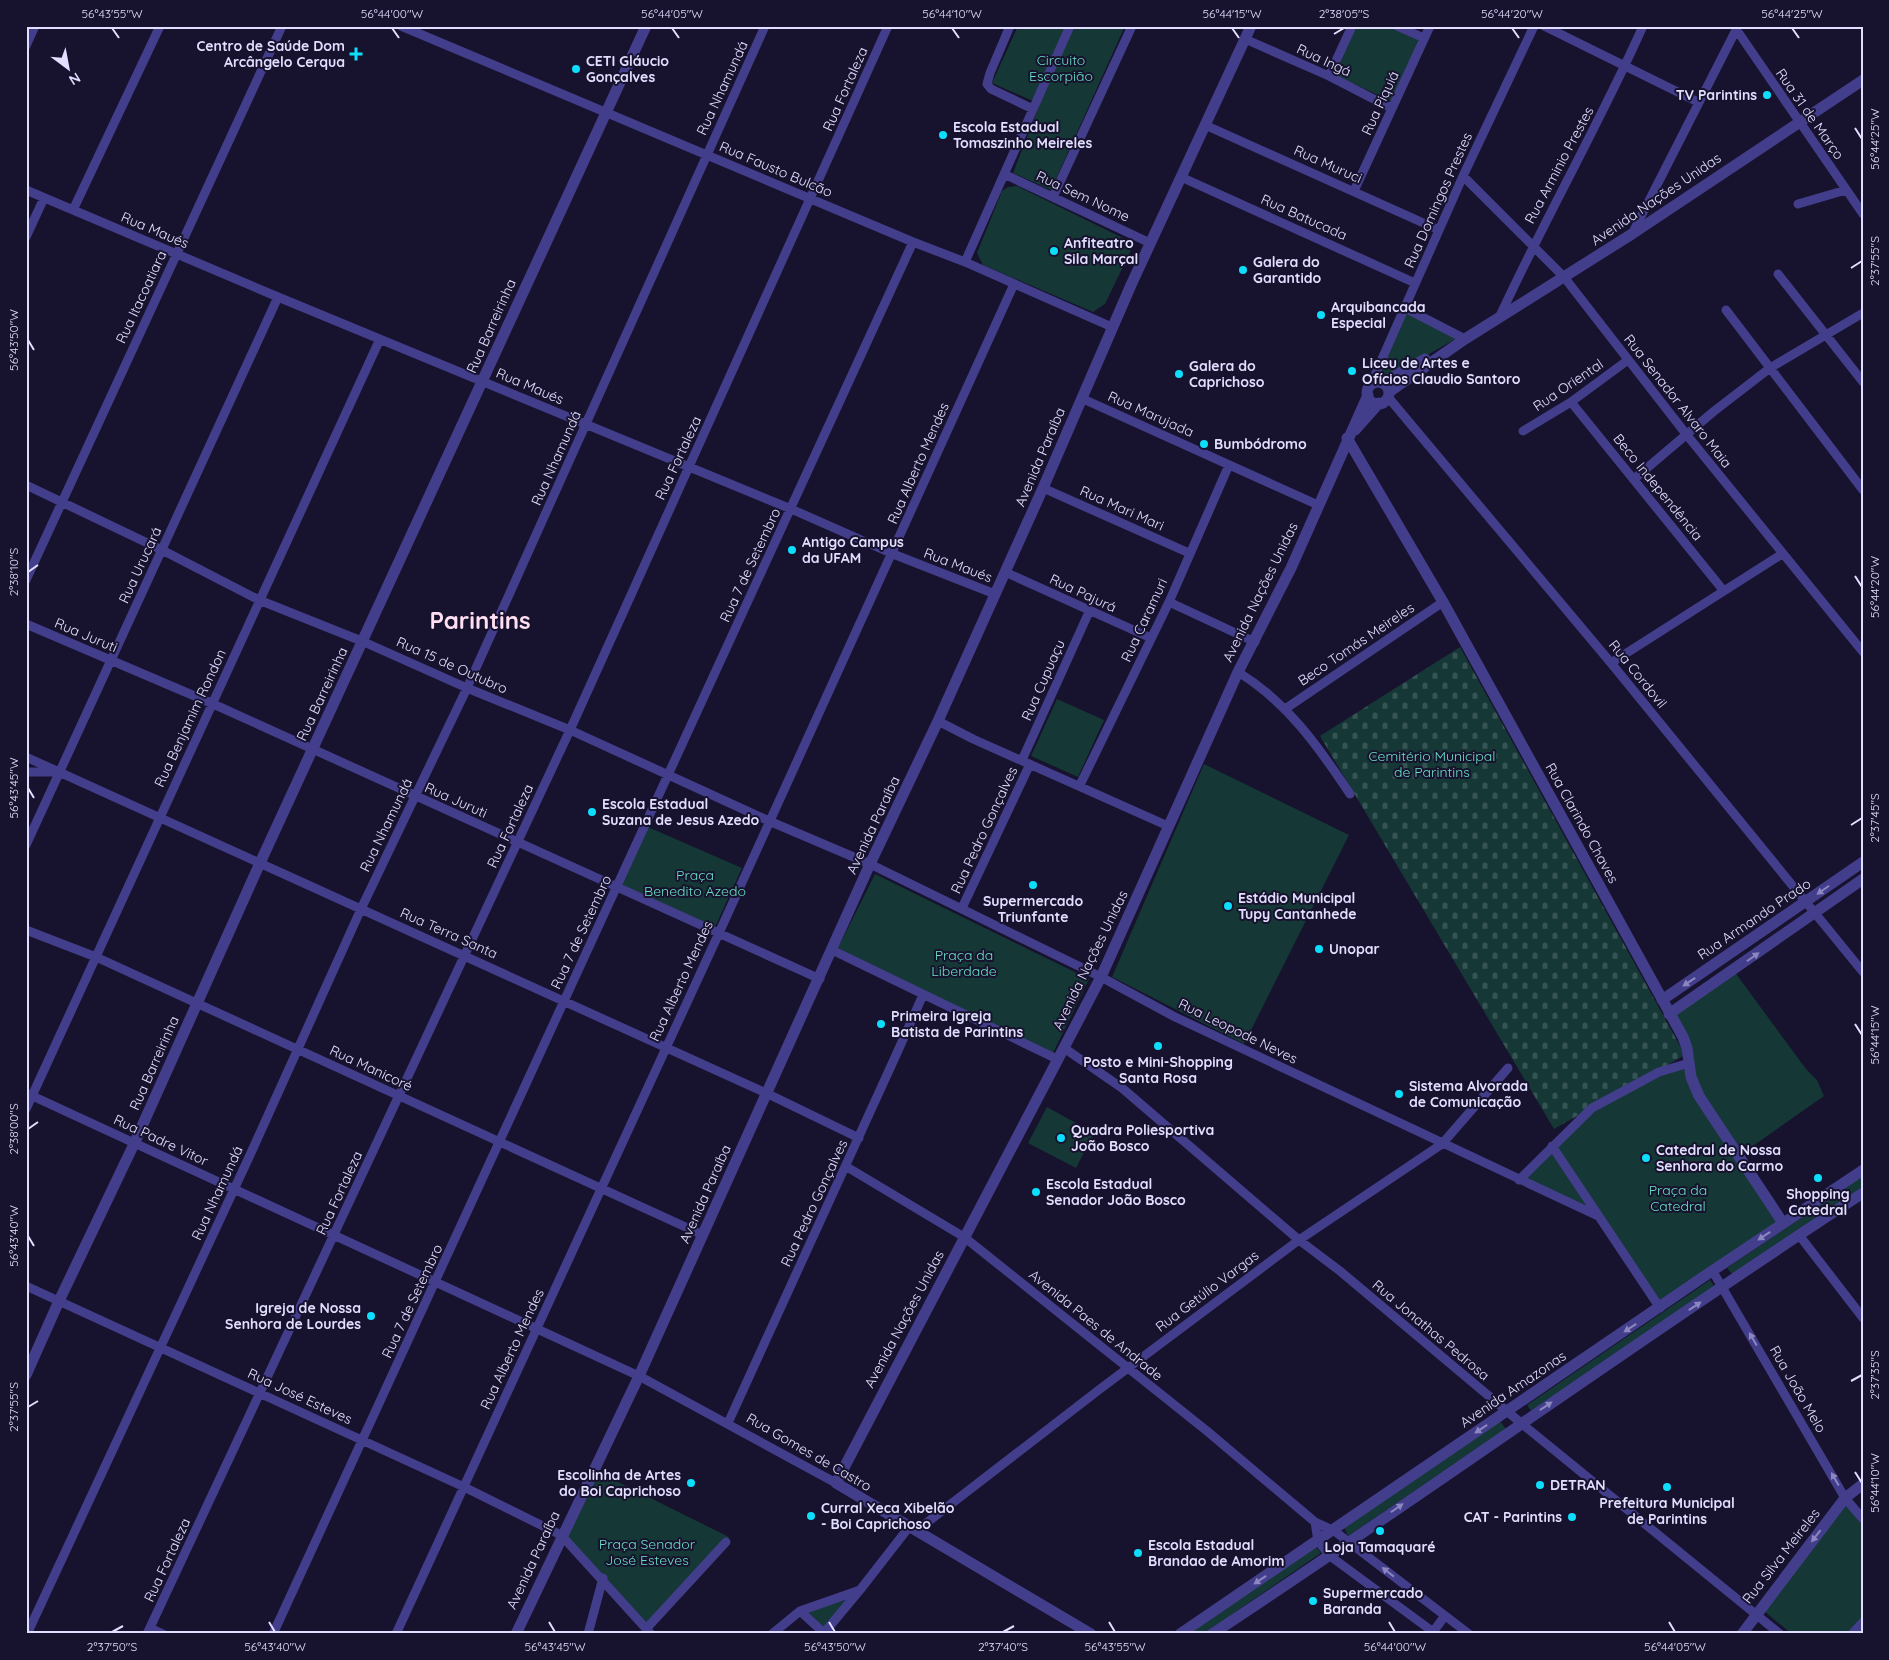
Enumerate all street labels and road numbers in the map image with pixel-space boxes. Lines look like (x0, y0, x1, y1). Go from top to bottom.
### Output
street label: Rua Nhamundá (692, 38, 752, 138)
street label: Rua Ingá (1294, 40, 1354, 80)
street label: Rua Fortaleza (818, 44, 872, 134)
street label: Rua 31 de Março (1772, 65, 1848, 163)
street label: Rua Piquiá (1357, 68, 1403, 138)
street label: Rua Arminio Prestes (1521, 103, 1597, 227)
street label: Rua Domingos Prestes (1400, 129, 1476, 271)
street label: Rua Fausto Bulcão (717, 137, 835, 201)
street label: Rua Muruci (1291, 141, 1365, 187)
street label: Avenida Nações Unidas (1588, 149, 1724, 249)
street label: Rua Sem Nome (1033, 166, 1133, 226)
street label: Rua Batucada (1258, 190, 1350, 244)
street label: Rua Maués (118, 208, 192, 252)
street label: Rua Itacoatiara (112, 248, 170, 346)
street label: Rua Barreirinha (462, 276, 520, 376)
street label: Rua Senador Alvaro Maia (1620, 331, 1736, 471)
street label: Rua Oriental (1529, 355, 1607, 415)
street label: Rua Maués (493, 364, 567, 408)
street label: Rua Marujada (1105, 387, 1197, 441)
street label: Rua Alberto Mendes (883, 399, 953, 527)
street label: Avenida Paraíba (1011, 405, 1069, 509)
street label: Rua Nhamundá (527, 408, 585, 508)
street label: Rua Fortaleza (651, 413, 705, 503)
street label: Beco Independência (1609, 430, 1707, 544)
street label: Rua Mari Mari (1077, 481, 1167, 535)
street label: Rua 7 de Setembro (716, 505, 784, 625)
street label: Avenida Nações Unidas (1218, 519, 1302, 665)
street label: Rua Urucará (114, 524, 166, 606)
street label: Rua Maués (921, 544, 995, 586)
street label: Rua Pajurá (1047, 570, 1119, 616)
street label: Rua Caramuri (1117, 575, 1171, 665)
street label: Beco Tomás Meireles (1294, 598, 1418, 690)
street label: Rua Juruti (52, 614, 120, 656)
street label: Rua 15 de Outubro (394, 632, 510, 698)
street label: Rua Cordovil (1605, 636, 1671, 712)
street label: Rua Cupuaçu (1017, 637, 1069, 723)
street label: Rua Barreirinha (292, 644, 352, 744)
street label: Rua Benjamim Rondon (150, 646, 230, 790)
street label: Rua Clarindo Chaves (1541, 760, 1623, 886)
street label: Rua Pedro Gonçalves (947, 764, 1021, 896)
street label: Avenida Paraíba (842, 773, 904, 877)
street label: Rua Nhamundá (356, 775, 416, 875)
street label: Rua Juruti (422, 778, 490, 822)
street label: Rua Fortaleza (483, 781, 537, 871)
street label: Rua 7 de Setembro (547, 872, 615, 992)
street label: Rua Armando Prado (1694, 874, 1814, 964)
street label: Avenida Nações Unidas (1048, 887, 1132, 1033)
street label: Rua Terra Santa (397, 903, 501, 963)
street label: Rua Alberto Mendes (645, 918, 717, 1044)
street label: Rua Leopode Neves (1175, 994, 1301, 1068)
street label: Rua Barreirinha (125, 1013, 183, 1113)
street label: Rua Manicoré (327, 1041, 415, 1095)
street label: Rua Padre Vitor (111, 1110, 212, 1170)
street label: Rua Pedro Gonçalves (777, 1137, 851, 1269)
street label: Avenida Paraíba (675, 1142, 735, 1246)
street label: Rua Nhamundá (187, 1143, 247, 1243)
street label: Rua Fortaleza (312, 1148, 366, 1238)
street label: Rua 7 de Setembro (378, 1241, 446, 1361)
street label: Rua Getúlio Vargas (1152, 1246, 1262, 1336)
street label: Avenida Nações Unidas (860, 1247, 948, 1391)
street label: Avenida Paes de Andrade (1026, 1266, 1167, 1385)
street label: Rua Jonathas Pedrosa (1369, 1276, 1493, 1384)
street label: Rua Alberto Mendes (476, 1286, 548, 1412)
street label: Rua João Melo (1766, 1342, 1830, 1436)
street label: Avenida Amazonas (1456, 1347, 1570, 1431)
street label: Rua José Esteves (245, 1364, 355, 1428)
street label: Rua Gomes de Castro (743, 1409, 875, 1495)
street label: Rua Silva Meireles (1738, 1505, 1824, 1607)
street label: Avenida Paraíba (502, 1508, 564, 1612)
street label: Rua Fortaleza (140, 1515, 194, 1605)

